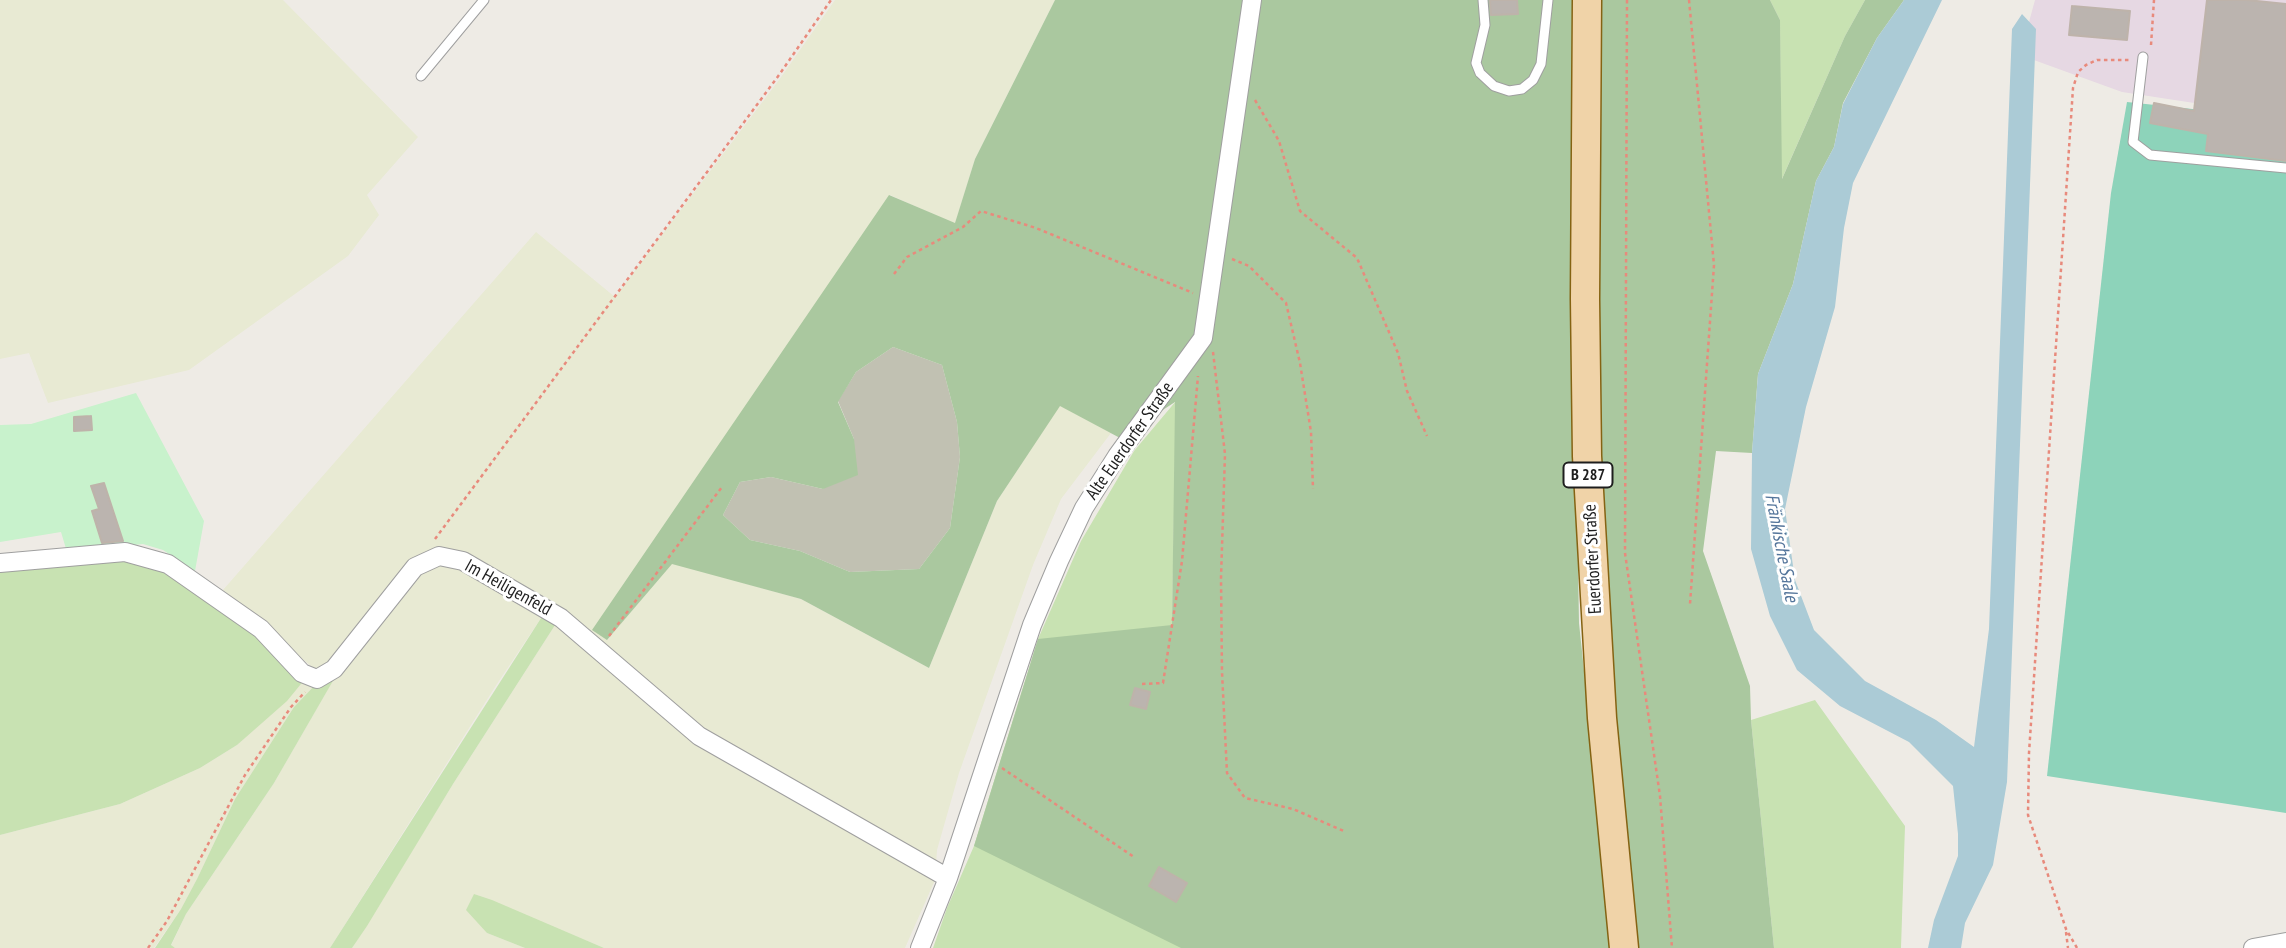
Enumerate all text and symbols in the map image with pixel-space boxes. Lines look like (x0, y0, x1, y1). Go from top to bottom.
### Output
street label: Alte Euerdorfer Straße (1081, 378, 1179, 504)
road number: B 287 (1564, 462, 1612, 488)
water label: Fränkische Saale (1759, 492, 1803, 604)
street label: Euerdorfer Straße (1579, 503, 1607, 615)
street label: Im Heiligenfeld (461, 555, 555, 621)

